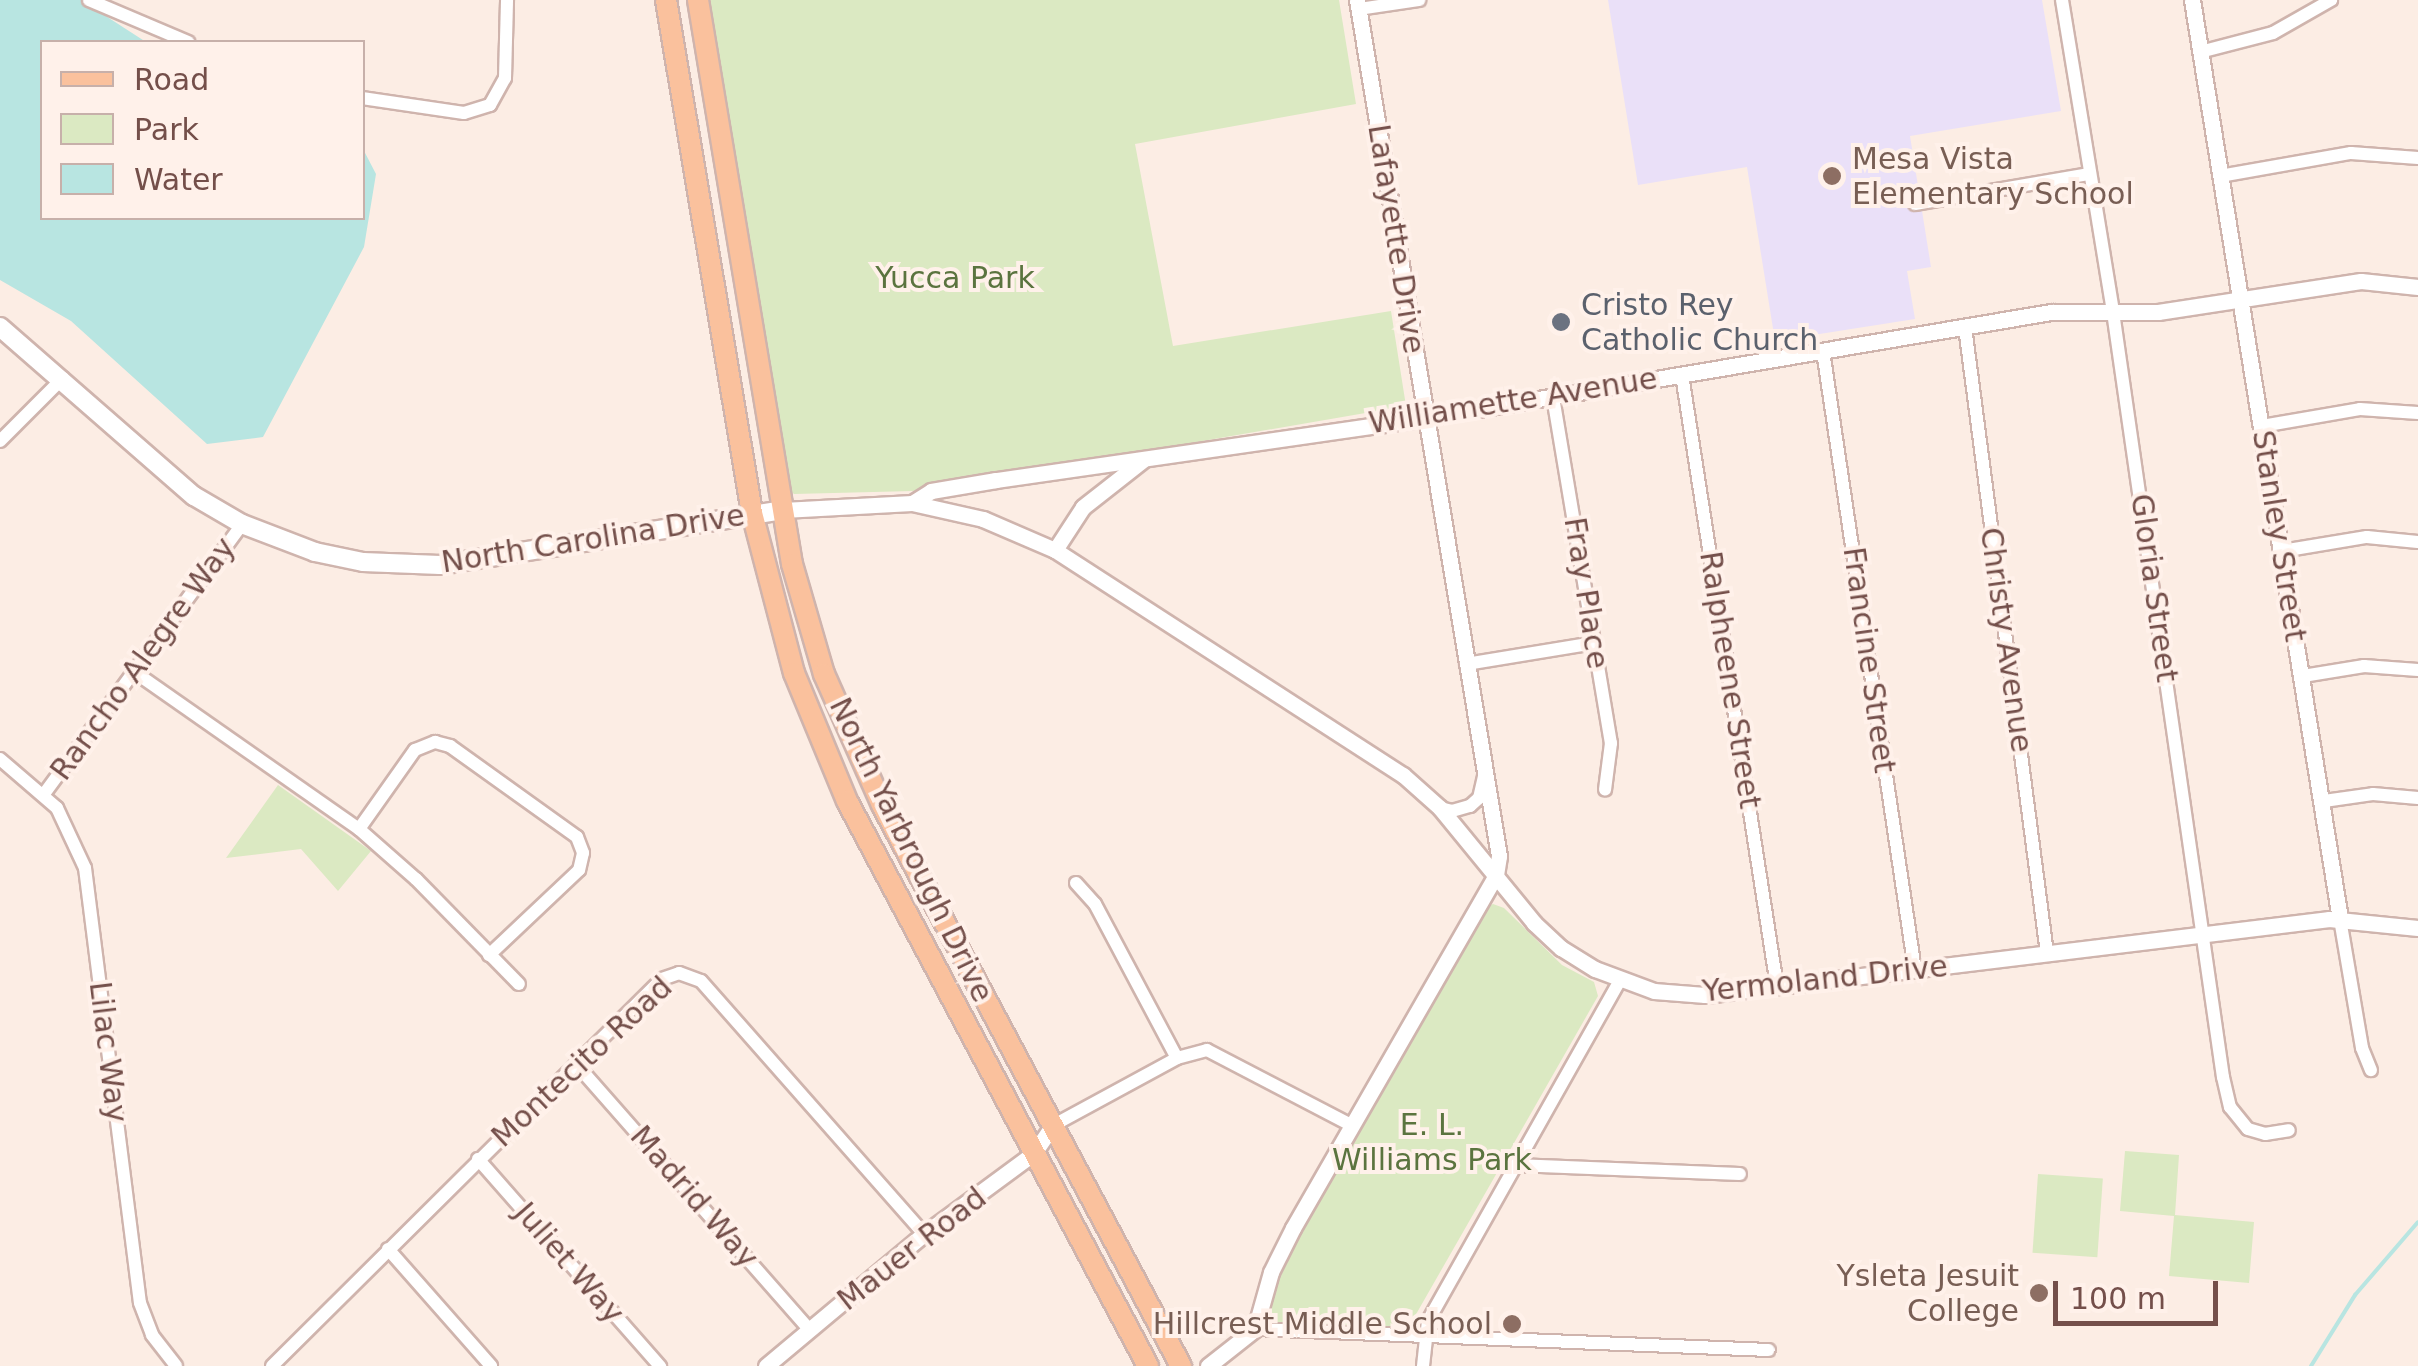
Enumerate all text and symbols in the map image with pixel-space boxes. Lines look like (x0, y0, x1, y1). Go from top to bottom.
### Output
legend (40, 40, 365, 220)
text: Road (134, 62, 209, 97)
text: Park (134, 112, 199, 147)
street label: Lafayette Drive (1360, 122, 1432, 356)
place label: Mesa Vista Elementary School (1852, 141, 2134, 212)
text: Water (134, 162, 223, 197)
marker: Mesa Vista Elementary School (1821, 165, 1843, 187)
park label: Yucca Park (875, 260, 1035, 296)
place label: Cristo Rey Catholic Church (1581, 287, 1818, 358)
marker: Cristo Rey Catholic Church (1550, 311, 1572, 333)
street label: Williamette Avenue (1366, 360, 1660, 442)
street label: Stanley Street (2245, 428, 2313, 644)
street label: Gloria Street (2123, 492, 2185, 684)
street label: North Carolina Drive (439, 497, 747, 581)
street label: Fray Place (1556, 515, 1616, 671)
street label: Christy Avenue (1972, 525, 2040, 755)
street label: Rancho Alegre Way (43, 531, 243, 787)
street label: Francine Street (1835, 545, 1903, 775)
street label: Ralpheene Street (1692, 549, 1768, 811)
street label: North Yarbrough Drive (822, 692, 1000, 1008)
street label: Yermoland Drive (1701, 948, 1949, 1010)
street label: Montecito Road (484, 969, 680, 1155)
street label: Lilac Way (82, 979, 134, 1125)
park label: E. L. Williams Park (1332, 1107, 1532, 1178)
street label: Madrid Way (623, 1119, 765, 1275)
street label: Mauer Road (830, 1180, 994, 1318)
street label: Juliet Way (507, 1195, 631, 1331)
place label: Ysleta Jesuit College (1837, 1258, 2019, 1328)
scale bar (2058, 1261, 2223, 1323)
text: 100 m (2070, 1281, 2166, 1316)
marker: Ysleta Jesuit College (2028, 1282, 2050, 1304)
place label: Hillcrest Middle School (1153, 1306, 1492, 1342)
marker: Hillcrest Middle School (1501, 1313, 1523, 1335)

